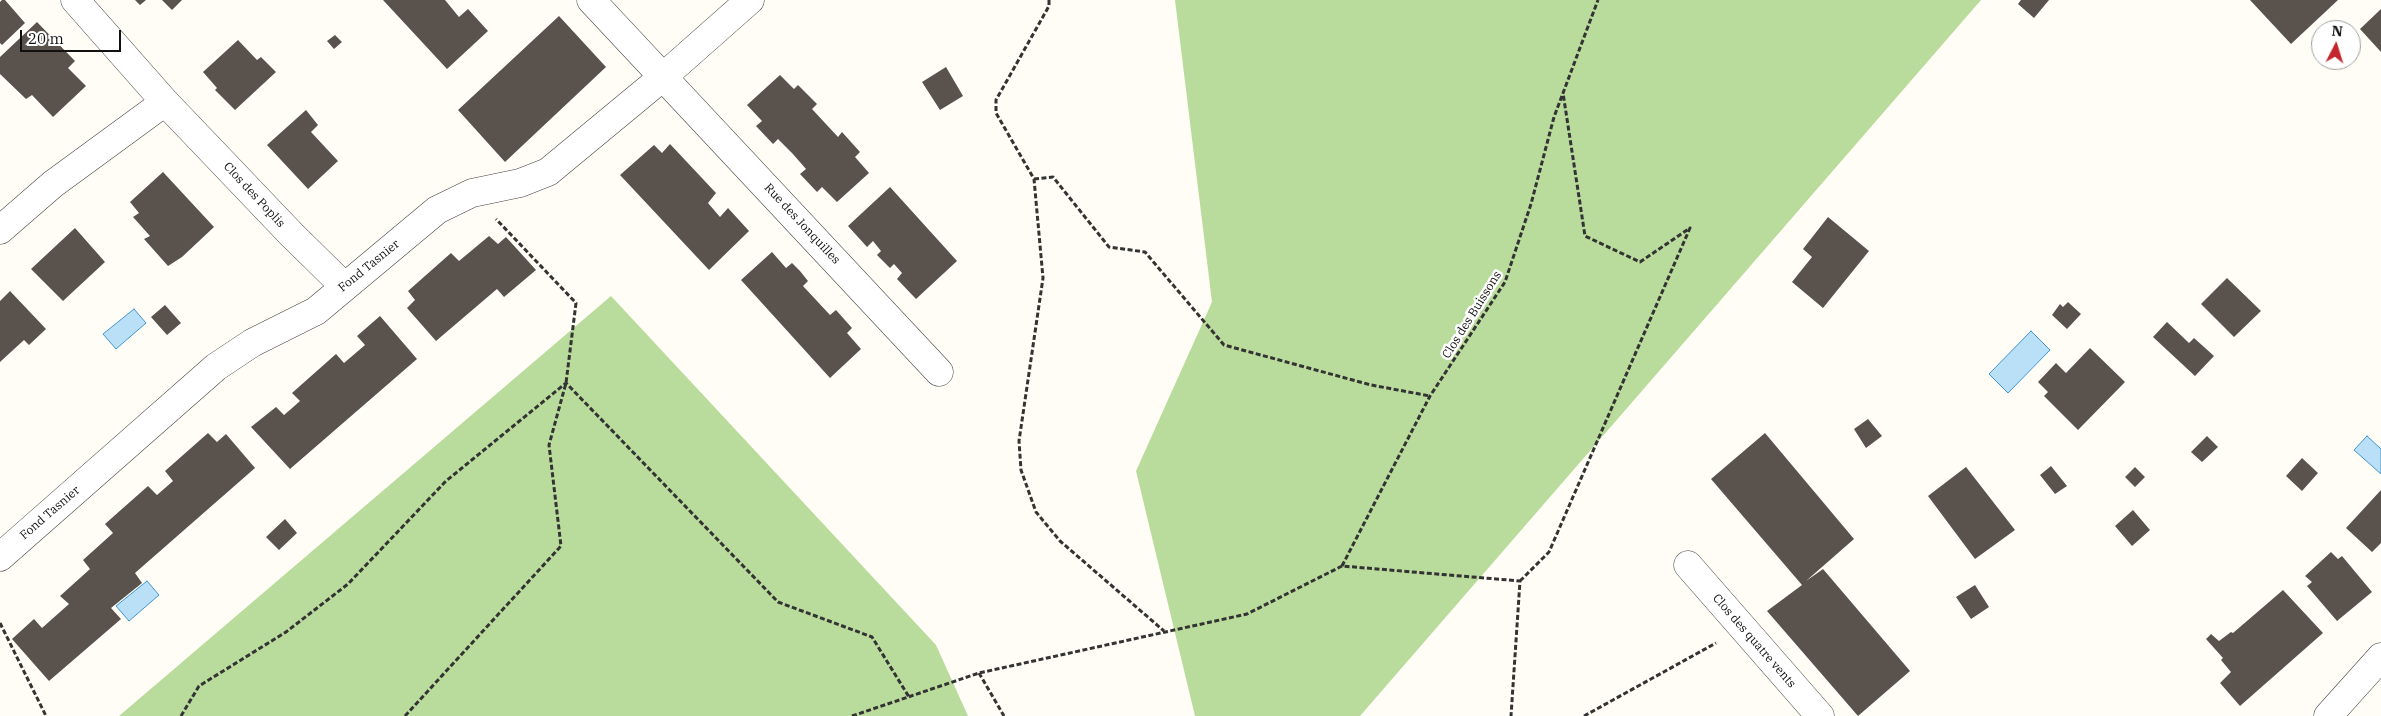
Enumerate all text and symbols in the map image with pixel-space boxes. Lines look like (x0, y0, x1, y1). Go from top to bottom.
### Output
scale bar (22, 20, 124, 52)
north arrow (2311, 20, 2361, 70)
text: N (2331, 22, 2344, 41)
text: 20 m (28, 29, 64, 48)
street label: Clos des Poplis (220, 159, 288, 231)
street label: Rue des Jonquilles (761, 181, 843, 267)
street label: Fond Tasnier (336, 237, 402, 295)
street label: Clos des Buissons (1439, 269, 1505, 361)
street label: Fond Tasnier (17, 483, 83, 543)
street label: Clos des quatre vents (1709, 591, 1799, 691)

